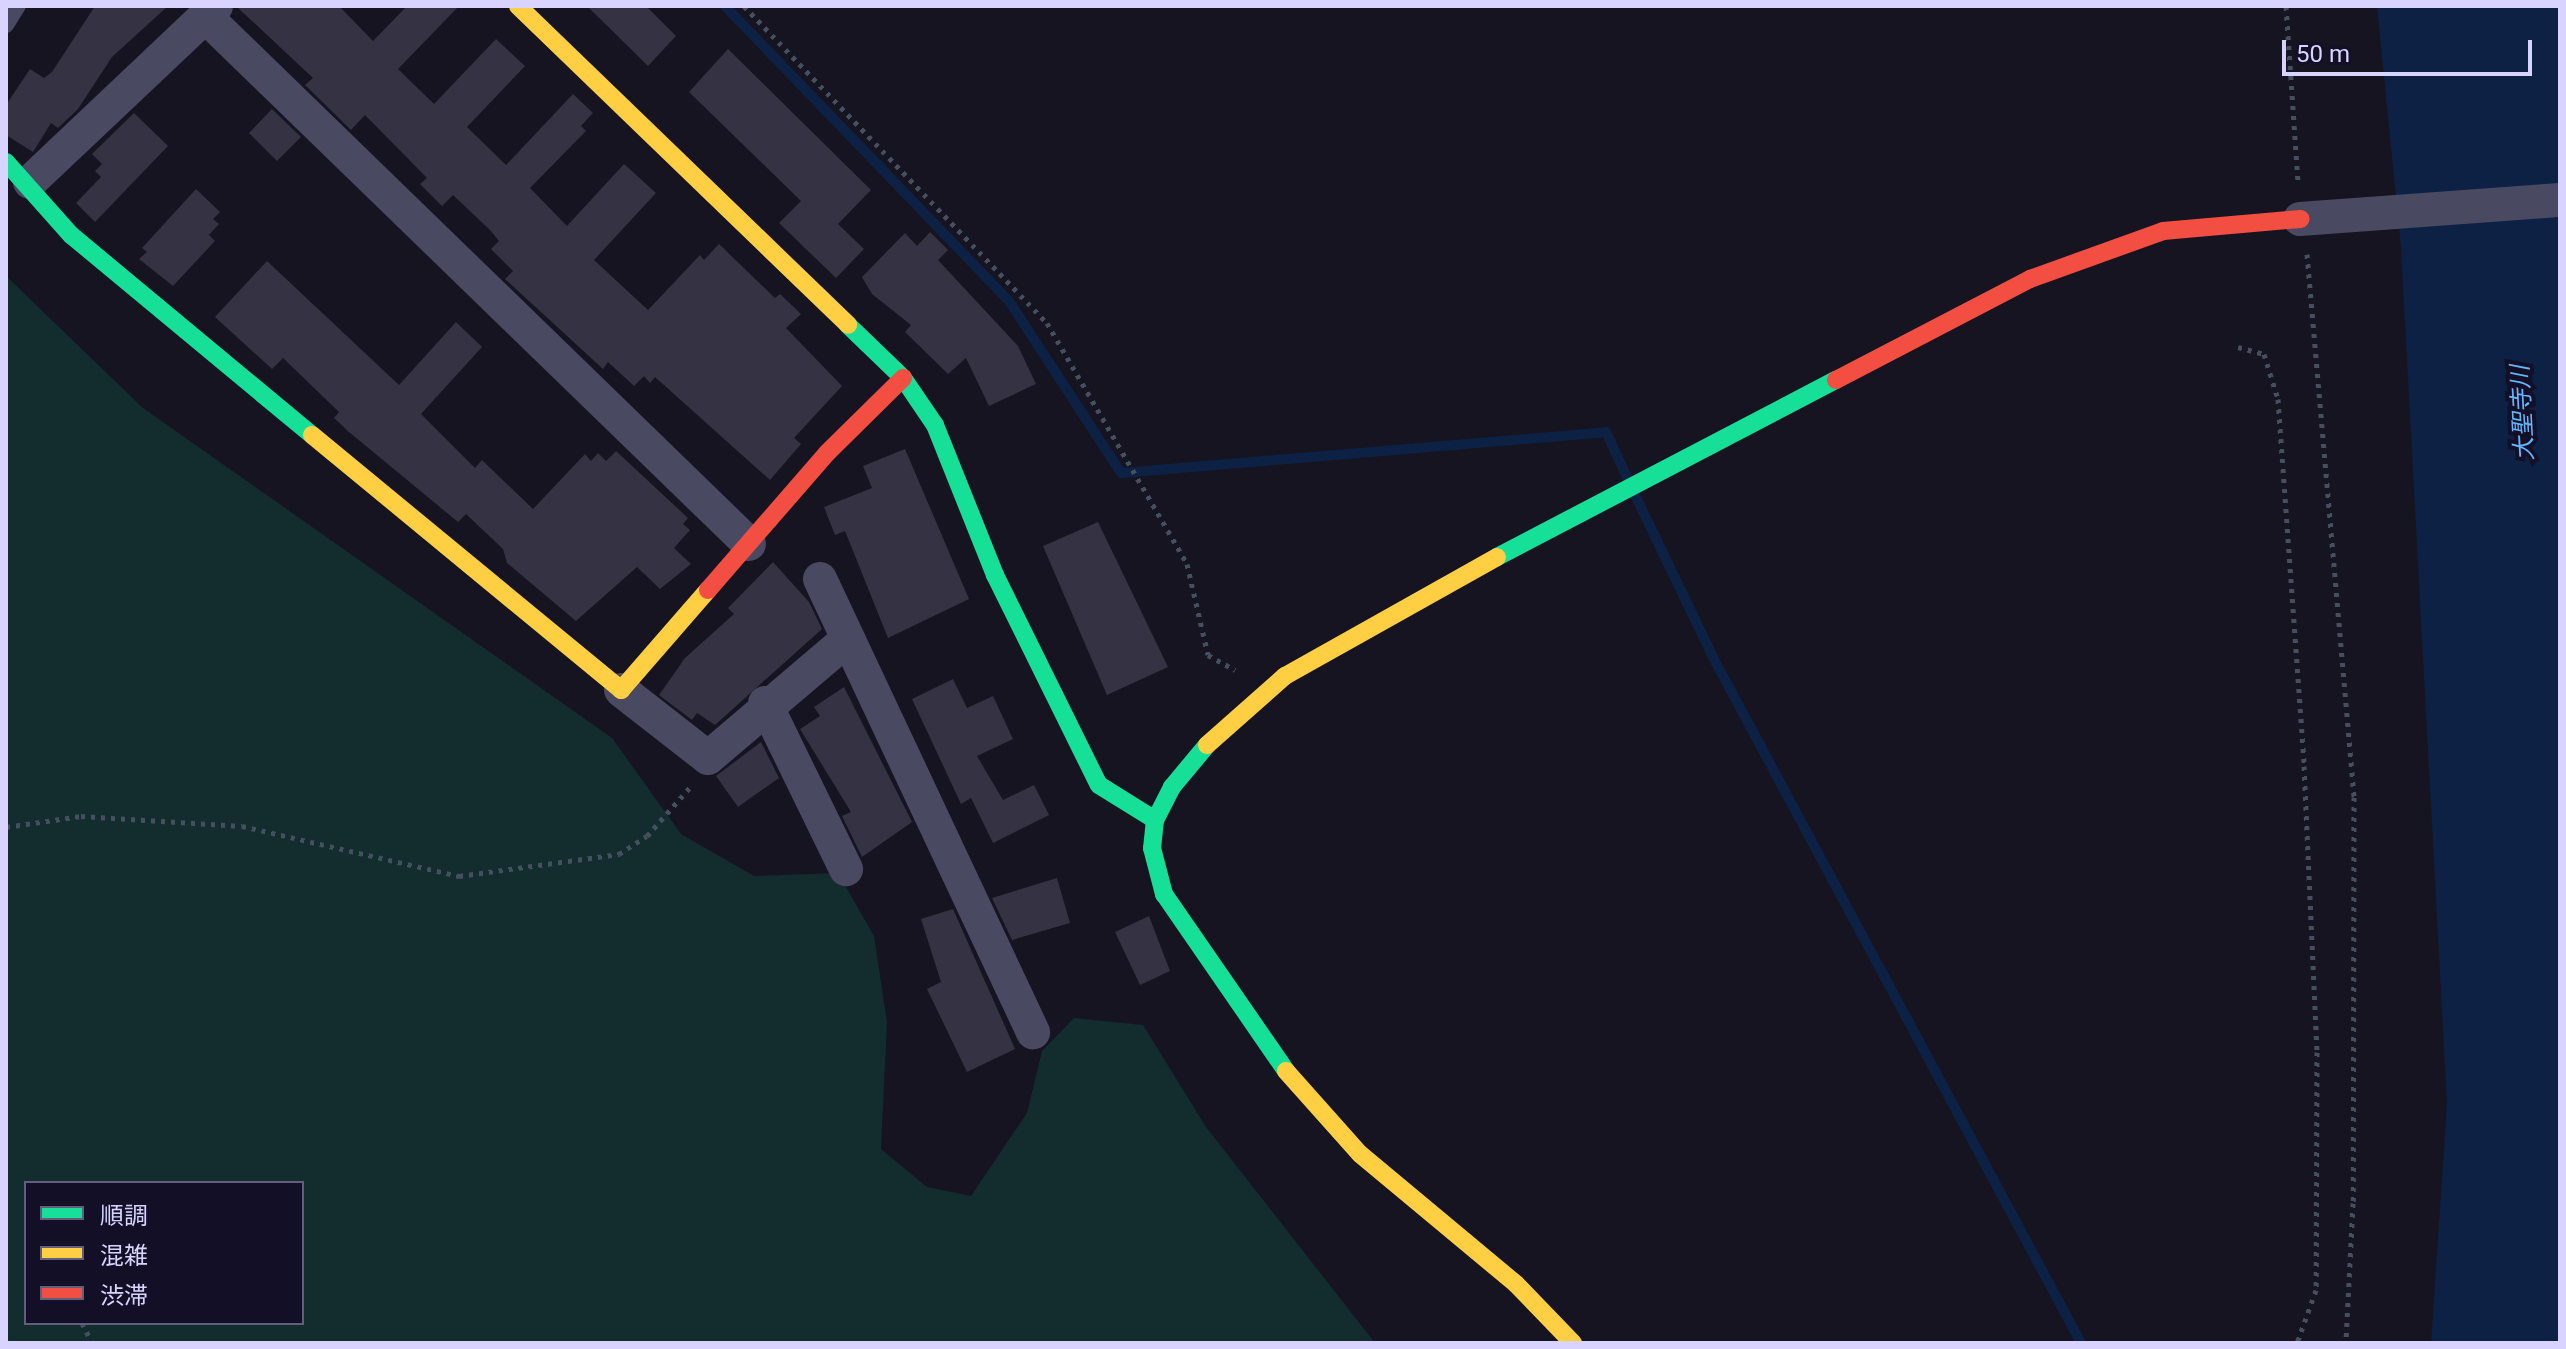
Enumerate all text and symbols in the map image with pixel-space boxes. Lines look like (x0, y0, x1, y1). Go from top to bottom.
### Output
scale bar (2286, 24, 2536, 74)
text: 50 m (2296, 40, 2350, 68)
water label: 大聖寺川 (2506, 364, 2540, 462)
legend (24, 1181, 304, 1325)
text: 順調 (100, 1202, 148, 1230)
text: 混雑 (100, 1242, 148, 1270)
text: 渋滞 (100, 1282, 148, 1310)

